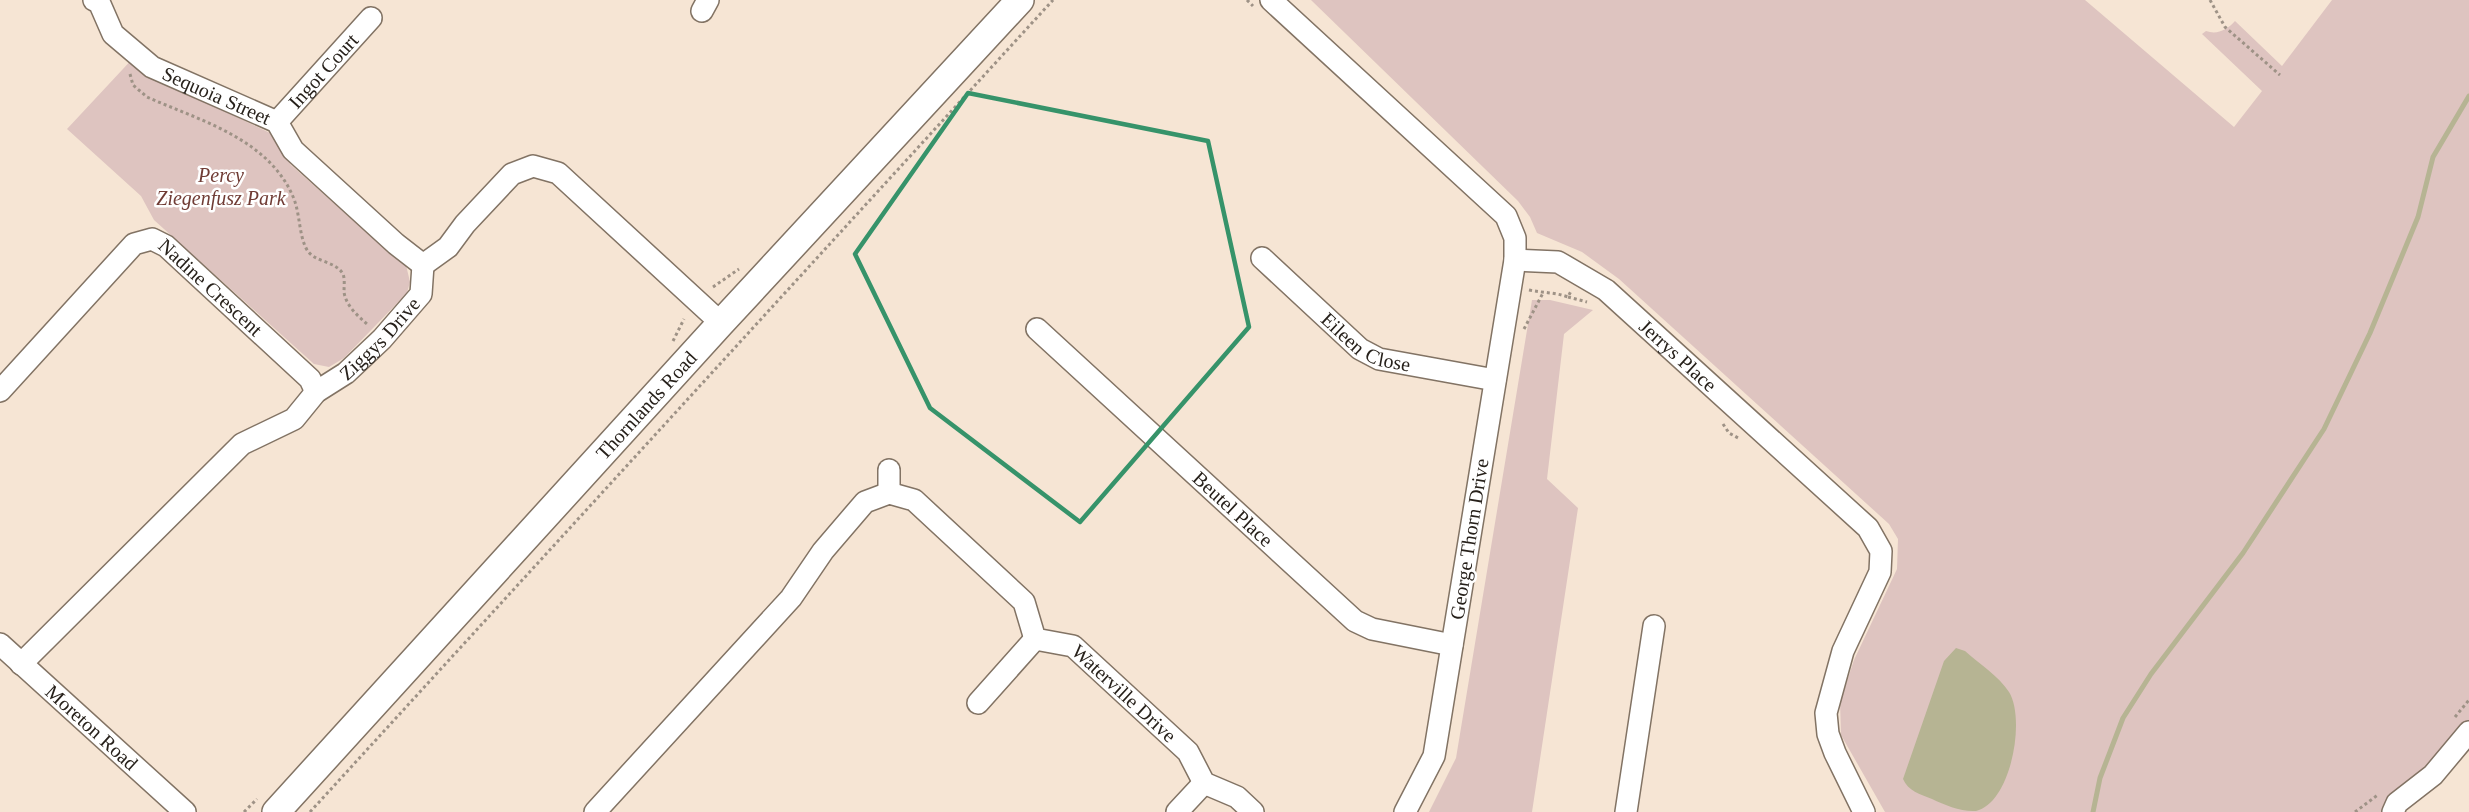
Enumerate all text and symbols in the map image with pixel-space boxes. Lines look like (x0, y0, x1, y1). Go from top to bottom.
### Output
street label: Ingot Court (284, 29, 363, 113)
street label: Sequoia Street (159, 62, 275, 129)
park label: Percy Ziegenfusz Park (156, 164, 287, 210)
street label: Nadine Crescent (154, 234, 267, 341)
street label: Ziggys Drive (335, 293, 424, 384)
street label: Eileen Close (1317, 308, 1412, 375)
street label: Jerrys Place (1635, 315, 1721, 396)
street label: Thornlands Road (591, 347, 701, 464)
street label: George Thorn Drive (1445, 457, 1494, 621)
street label: Beutel Place (1188, 467, 1278, 551)
street label: Waterville Drive (1068, 640, 1181, 747)
street label: Moreton Road (41, 680, 142, 775)

